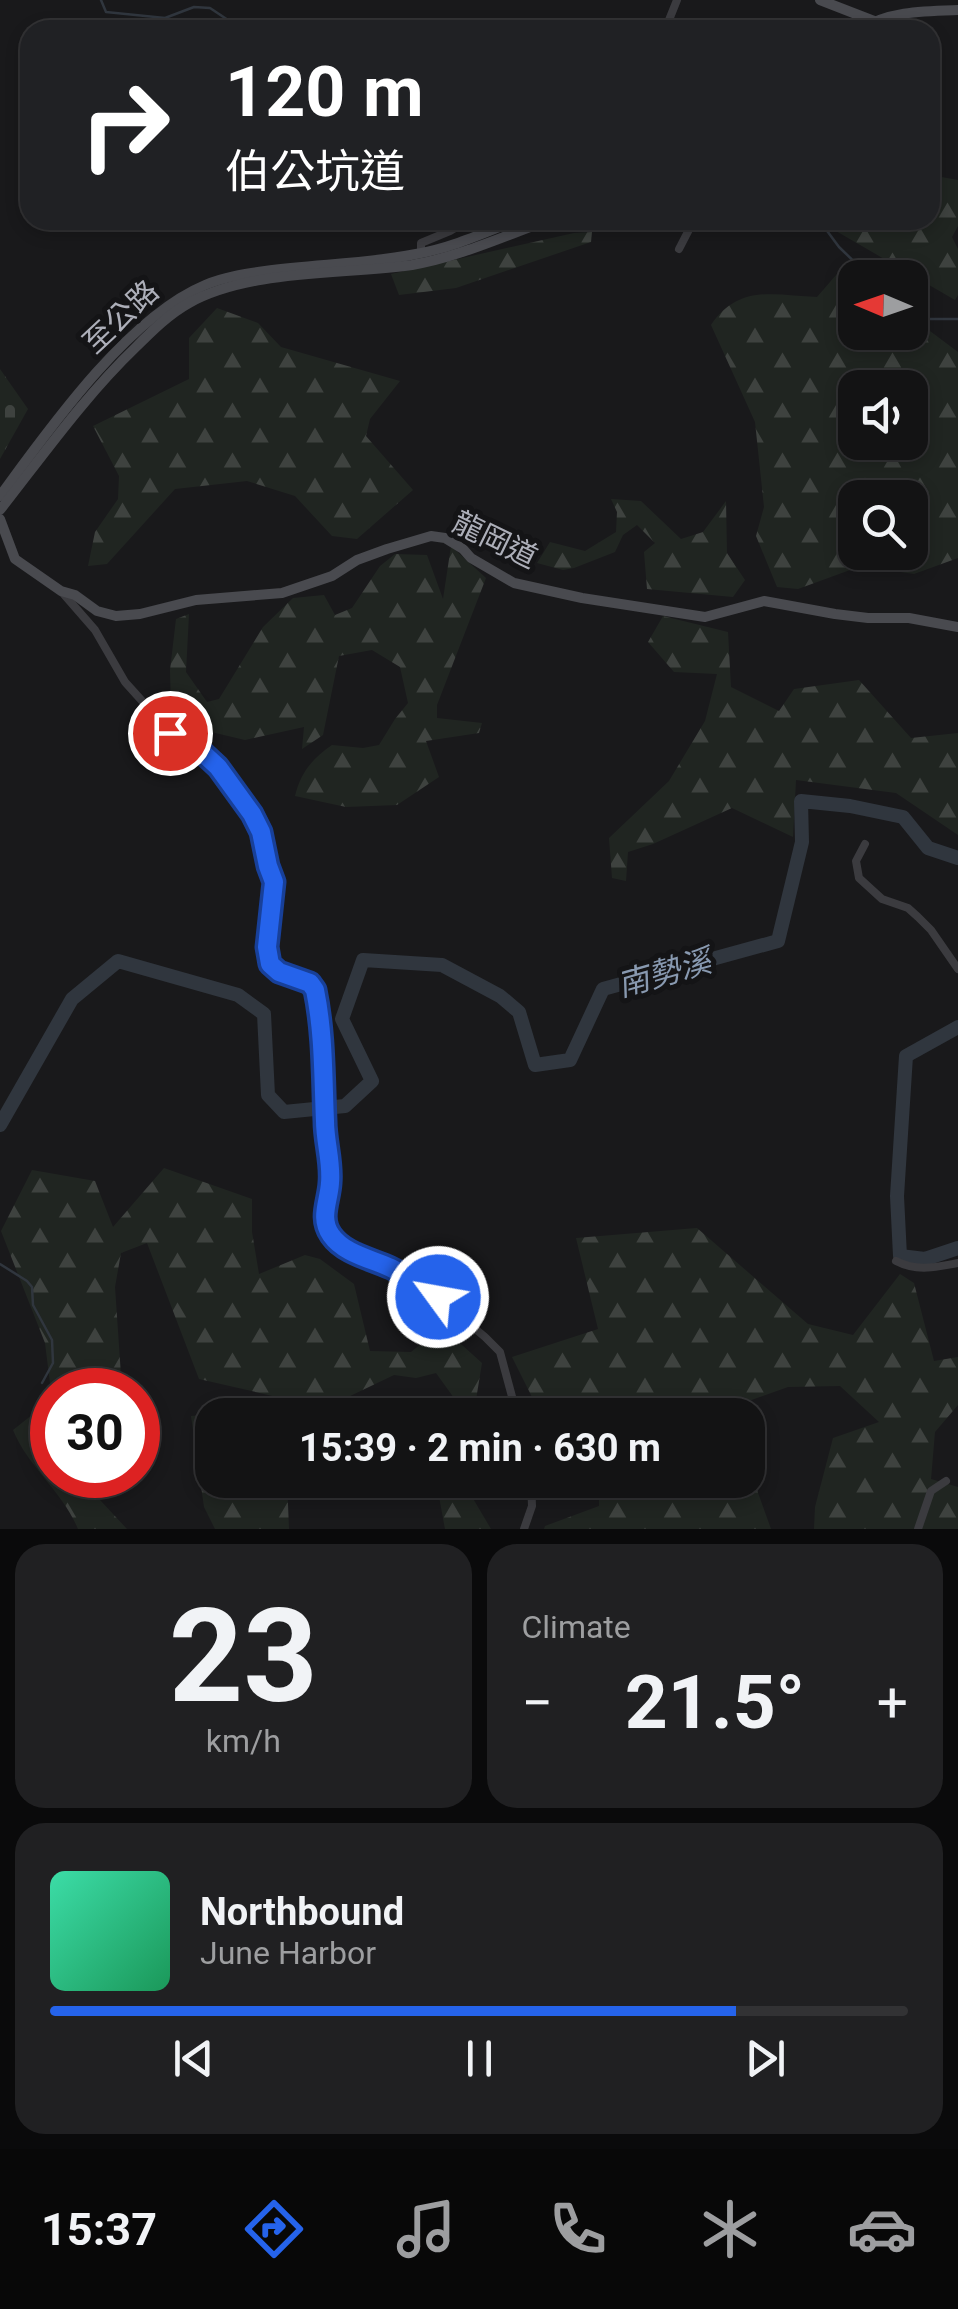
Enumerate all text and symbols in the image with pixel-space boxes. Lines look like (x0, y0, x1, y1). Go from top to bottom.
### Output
text: 120 m (225, 51, 424, 133)
icon: right (60, 60, 190, 190)
text: 伯公坑道 (225, 145, 405, 198)
north arrow (838, 260, 928, 350)
map controls (838, 260, 928, 570)
street label: 至公路 (76, 273, 166, 360)
button: sound (838, 370, 928, 460)
button: search (838, 480, 928, 570)
street label: 龍岡道 (447, 504, 543, 575)
pin (128, 691, 213, 776)
icon: arrive (143, 706, 198, 761)
water label: 南勢溪 (613, 940, 719, 1004)
position arrow (386, 1245, 490, 1349)
speed limit sign: 30 (30, 1368, 160, 1498)
text: 15:39 · 2 min · 630 m (299, 1426, 661, 1470)
text: 23 (169, 1580, 318, 1733)
text: Climate (522, 1608, 631, 1646)
text: 21.5° (625, 1658, 805, 1746)
text: − (522, 1671, 553, 1735)
text: + (877, 1671, 908, 1735)
text: km/h (206, 1722, 281, 1760)
text: Northbound (200, 1890, 404, 1934)
text: June Harbor (200, 1934, 376, 1972)
icon: previous (166, 2031, 221, 2086)
icon: pause (452, 2031, 507, 2086)
icon: next (738, 2031, 793, 2086)
icon: directions (239, 2194, 309, 2264)
icon: music (391, 2194, 461, 2264)
icon: phone (543, 2194, 613, 2264)
icon: climate (695, 2194, 765, 2264)
icon: car (847, 2194, 917, 2264)
text: 15:37 (41, 2203, 157, 2256)

